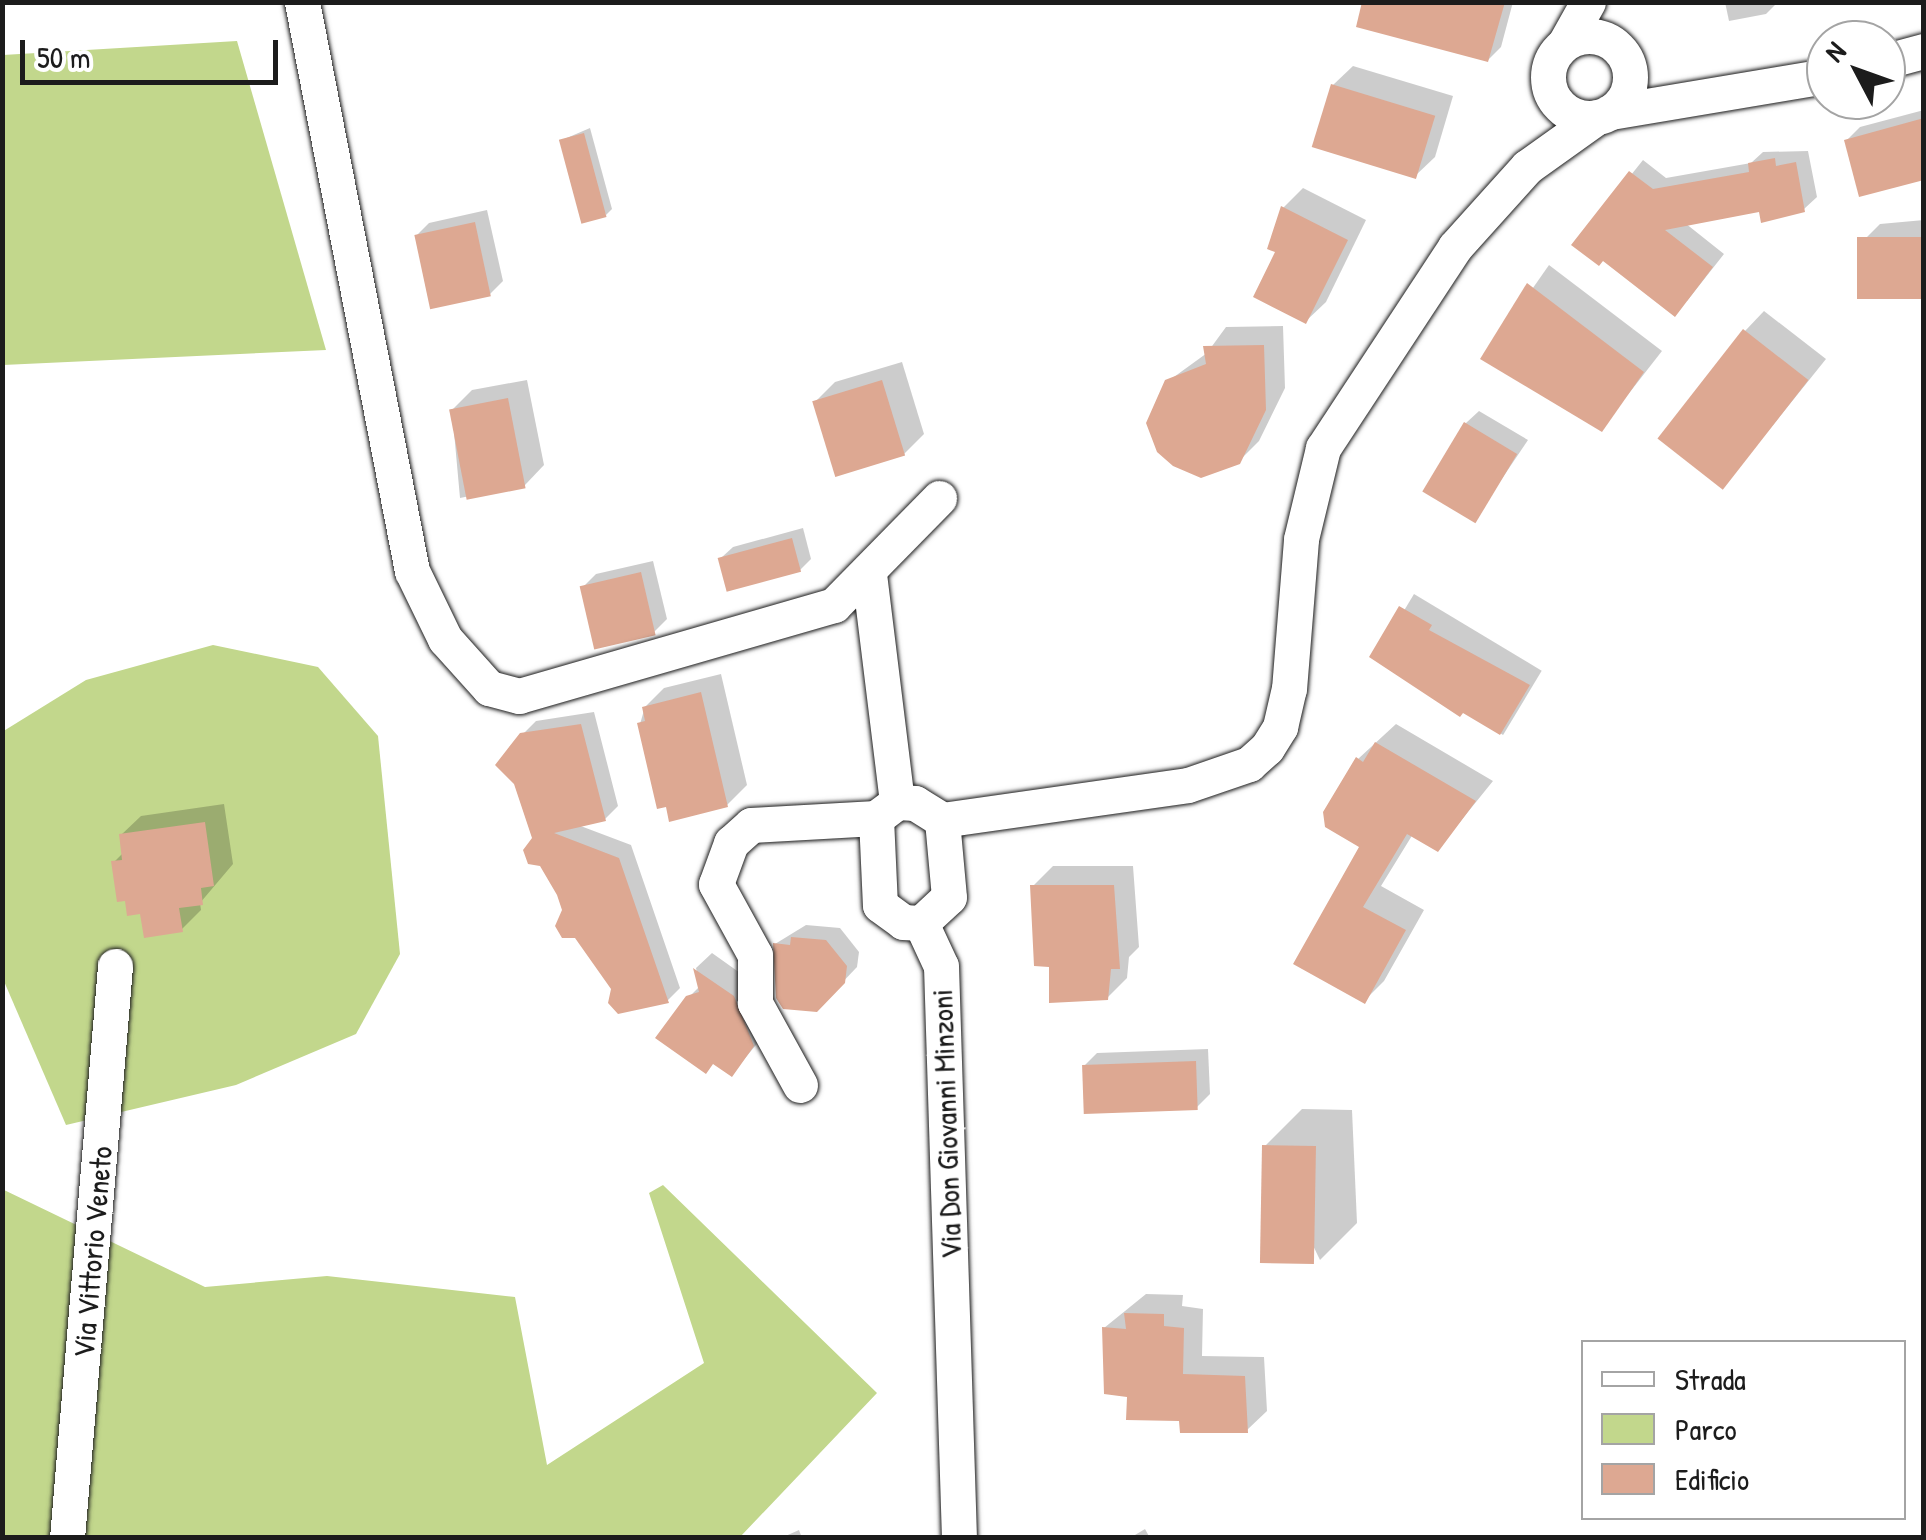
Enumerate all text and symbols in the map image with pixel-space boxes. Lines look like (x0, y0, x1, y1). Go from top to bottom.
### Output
scale bar (25, 20, 282, 82)
north arrow (1806, 20, 1906, 120)
text: N (1816, 34, 1854, 70)
text: 50 m (37, 37, 90, 77)
street label: Via Don Giovanni Minzoni (923, 988, 969, 1260)
street label: Via Vittorio Veneto (65, 1145, 119, 1359)
legend (1581, 1340, 1906, 1520)
text: Strada (1675, 1359, 1746, 1399)
text: Parco (1675, 1409, 1736, 1449)
text: Edificio (1675, 1459, 1749, 1499)

